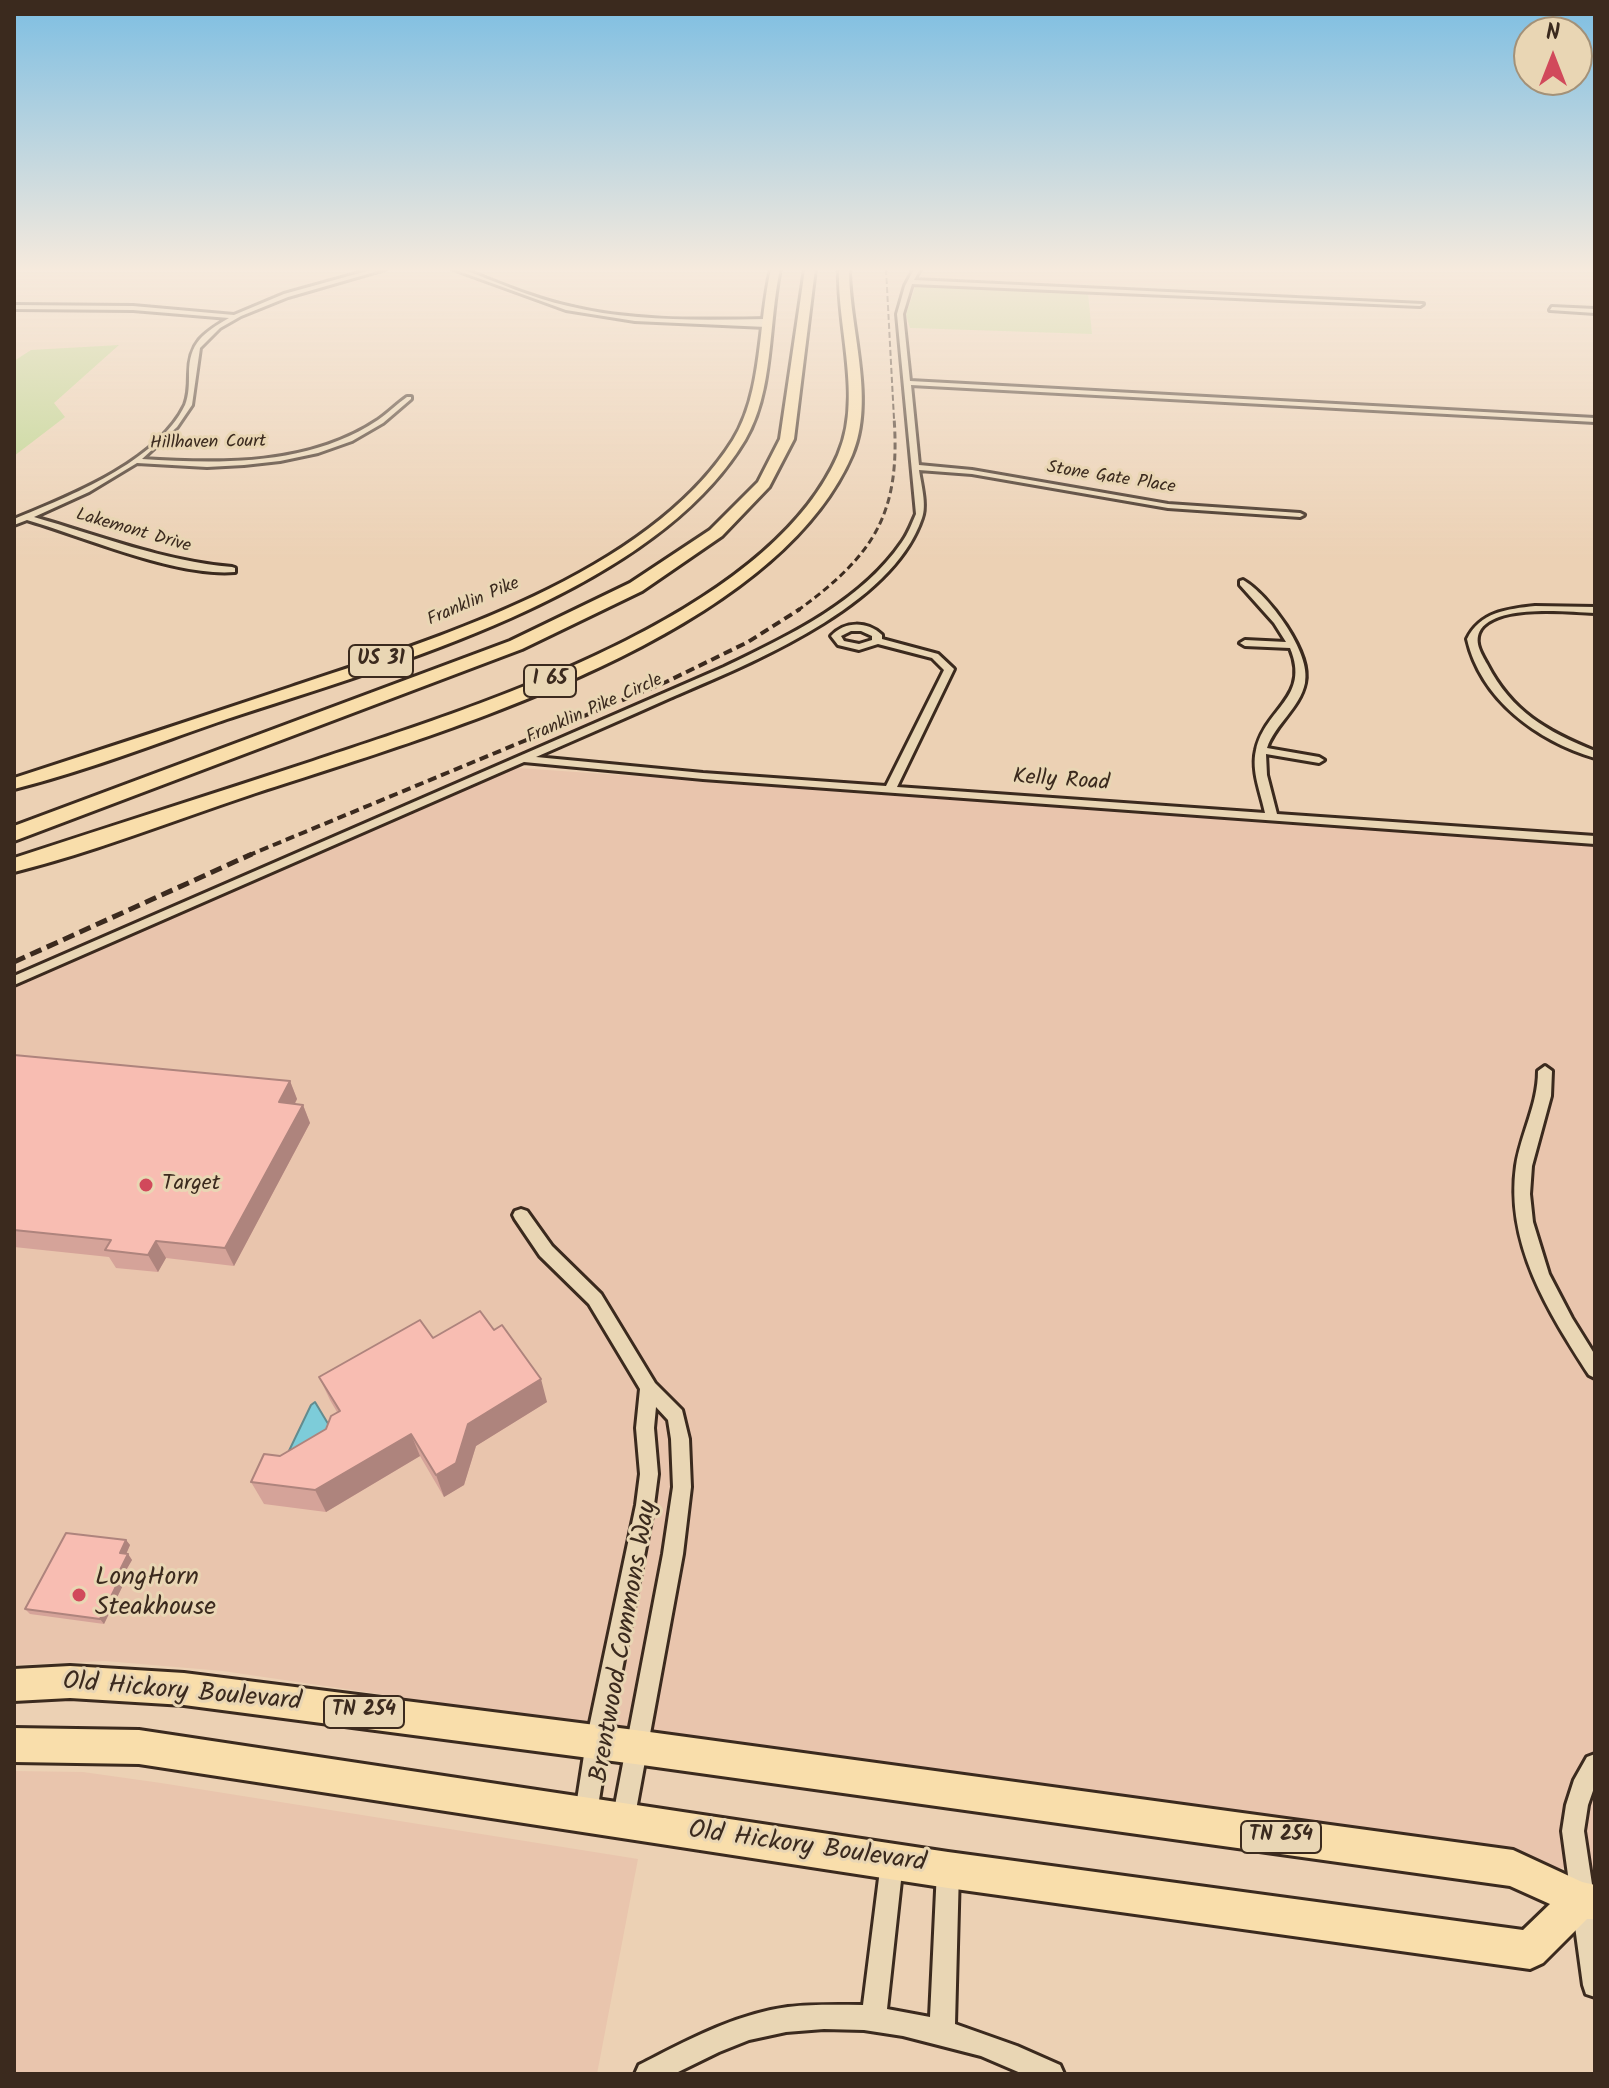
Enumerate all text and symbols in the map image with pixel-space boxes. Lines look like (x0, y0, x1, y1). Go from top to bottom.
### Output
north arrow (1513, 16, 1593, 96)
text: N (1546, 16, 1560, 51)
street label: Hillhaven Court (150, 432, 266, 456)
street label: Stone Gate Place (1045, 458, 1177, 500)
street label: Lakemont Drive (73, 505, 193, 559)
street label: Franklin Pike (425, 574, 523, 632)
road number: US 31 (349, 645, 413, 677)
road number: I 65 (524, 665, 576, 697)
street label: Franklin Pike Circle (524, 670, 666, 750)
street label: Kelly Road (1012, 765, 1110, 799)
place label: Target (162, 1172, 220, 1198)
marker: Target (137, 1176, 155, 1194)
street label: Brentwood Commons Way (586, 1499, 666, 1785)
place label: LongHorn Steakhouse (95, 1564, 216, 1626)
marker: LongHorn Steakhouse (70, 1586, 88, 1604)
street label: Old Hickory Boulevard (61, 1668, 303, 1720)
road number: TN 254 (324, 1696, 404, 1728)
street label: Old Hickory Boulevard (686, 1817, 928, 1881)
road number: TN 254 (1241, 1821, 1321, 1853)

